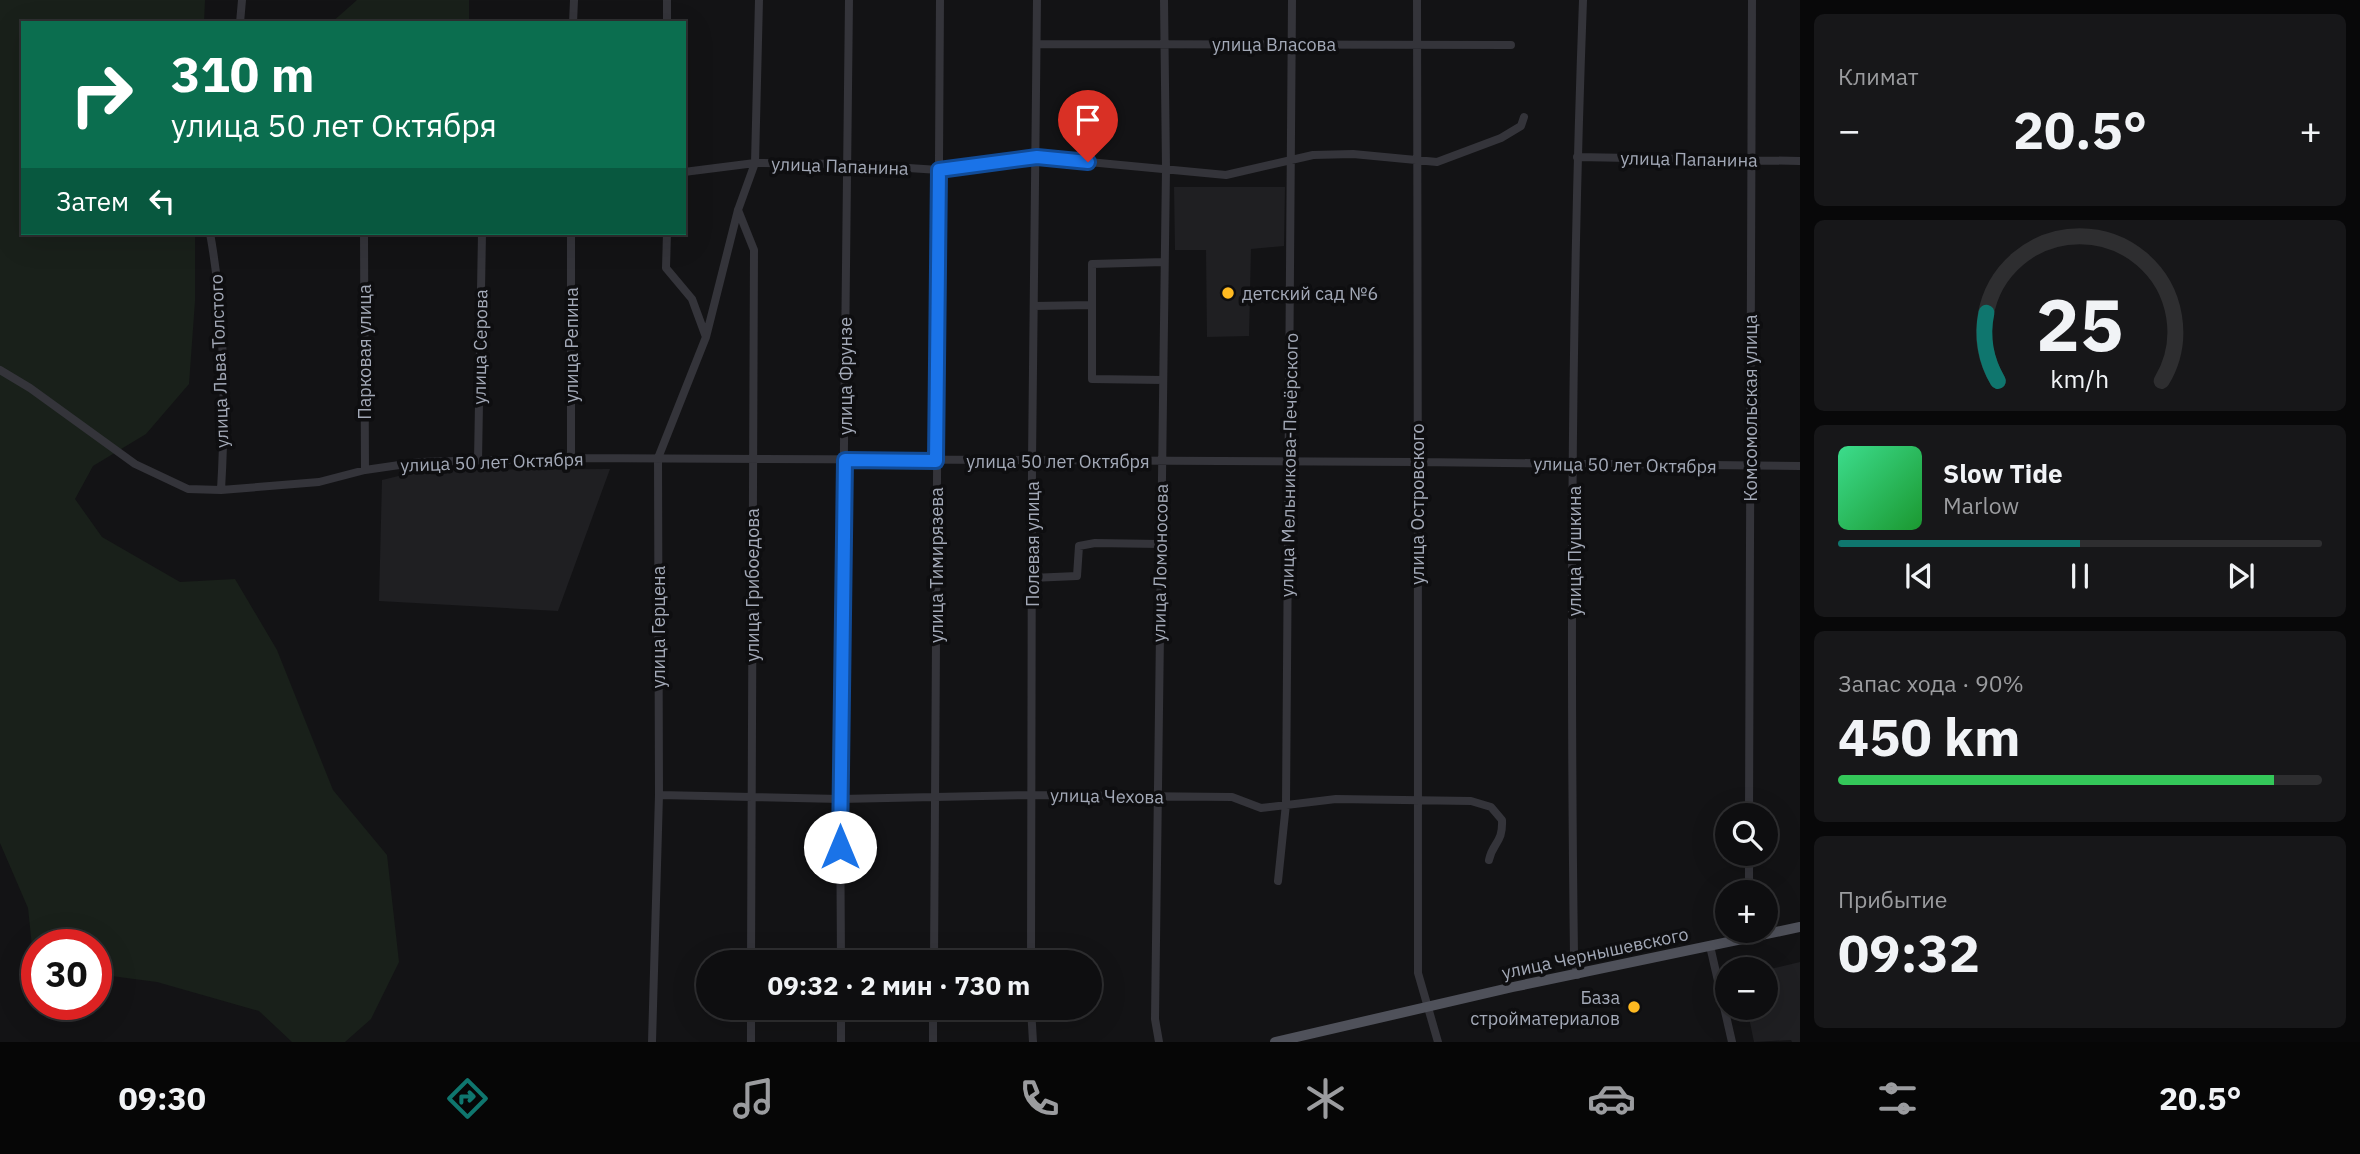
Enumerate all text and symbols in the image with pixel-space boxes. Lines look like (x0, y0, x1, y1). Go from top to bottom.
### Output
street label: улица Власова (1212, 33, 1336, 56)
text: 310 m (171, 42, 315, 105)
icon: right (56, 49, 147, 140)
text: Климат (1838, 61, 1919, 91)
pin (1058, 90, 1118, 162)
text: 20.5° (2013, 96, 2147, 163)
icon: arrive (1069, 101, 1107, 139)
text: улица 50 лет Октября (171, 104, 497, 146)
text: − (1838, 105, 1861, 154)
text: + (2299, 105, 2322, 154)
street label: улица Папанина (1620, 146, 1758, 172)
street label: улица Папанина (771, 152, 909, 180)
icon: left (143, 182, 181, 220)
text: Затем (56, 184, 129, 218)
street label: улица Льва Толстого (204, 274, 234, 448)
text: 25 (2036, 277, 2124, 372)
place label: детский сад №6 (1242, 282, 1378, 305)
street label: Парковая улица (353, 284, 376, 420)
marker: детский сад №6 (1220, 285, 1236, 301)
street label: улица Репина (560, 287, 583, 403)
street label: улица Серова (467, 289, 493, 405)
street label: Комсомольская улица (1739, 314, 1762, 502)
street label: улица Фрунзе (834, 317, 857, 435)
street label: улица Мельникова-Печёрского (1275, 333, 1303, 597)
text: km/h (2051, 362, 2109, 395)
street label: улица Островского (1406, 423, 1429, 585)
street label: улица 50 лет Октября (400, 447, 584, 477)
street label: улица 50 лет Октября (966, 450, 1150, 473)
street label: улица 50 лет Октября (1533, 452, 1717, 478)
text: Slow Tide (1943, 456, 2063, 490)
street label: Полевая улица (1021, 481, 1044, 607)
street label: улица Ломоносова (1147, 483, 1173, 642)
street label: улица Пушкина (1563, 485, 1586, 616)
street label: улица Тимирязева (925, 487, 948, 643)
text: Marlow (1943, 490, 2019, 520)
street label: улица Грибоедова (741, 508, 764, 662)
icon: previous (1900, 557, 1938, 595)
icon: pause (2061, 557, 2099, 595)
icon: next (2222, 557, 2260, 595)
street label: улица Герцена (647, 565, 670, 688)
text: Запас хода · 90% (1838, 668, 2024, 698)
text: 450 km (1838, 703, 2020, 770)
street label: улица Чехова (1050, 784, 1165, 808)
map controls (1715, 803, 1778, 1020)
button: search (1715, 803, 1778, 866)
position arrow (803, 810, 877, 884)
button: + (1715, 880, 1778, 943)
text: Прибытие (1838, 884, 1947, 914)
text: 09:32 (1838, 919, 1980, 986)
street label: улица Чернышевского (1500, 922, 1690, 984)
speed limit sign: 30 (21, 929, 112, 1020)
button: − (1715, 957, 1778, 1020)
text: 09:32 · 2 мин · 730 m (768, 968, 1030, 1002)
place label: База стройматериалов (1470, 986, 1620, 1030)
marker: База стройматериалов (1626, 999, 1642, 1015)
icon: directions (443, 1074, 492, 1123)
icon: music (729, 1074, 778, 1123)
icon: phone (1015, 1074, 1064, 1123)
icon: climate (1301, 1074, 1350, 1123)
icon: car (1587, 1074, 1636, 1123)
icon: filters (1873, 1074, 1922, 1123)
text: 09:30 (119, 1077, 206, 1119)
text: 20.5° (2159, 1077, 2241, 1119)

